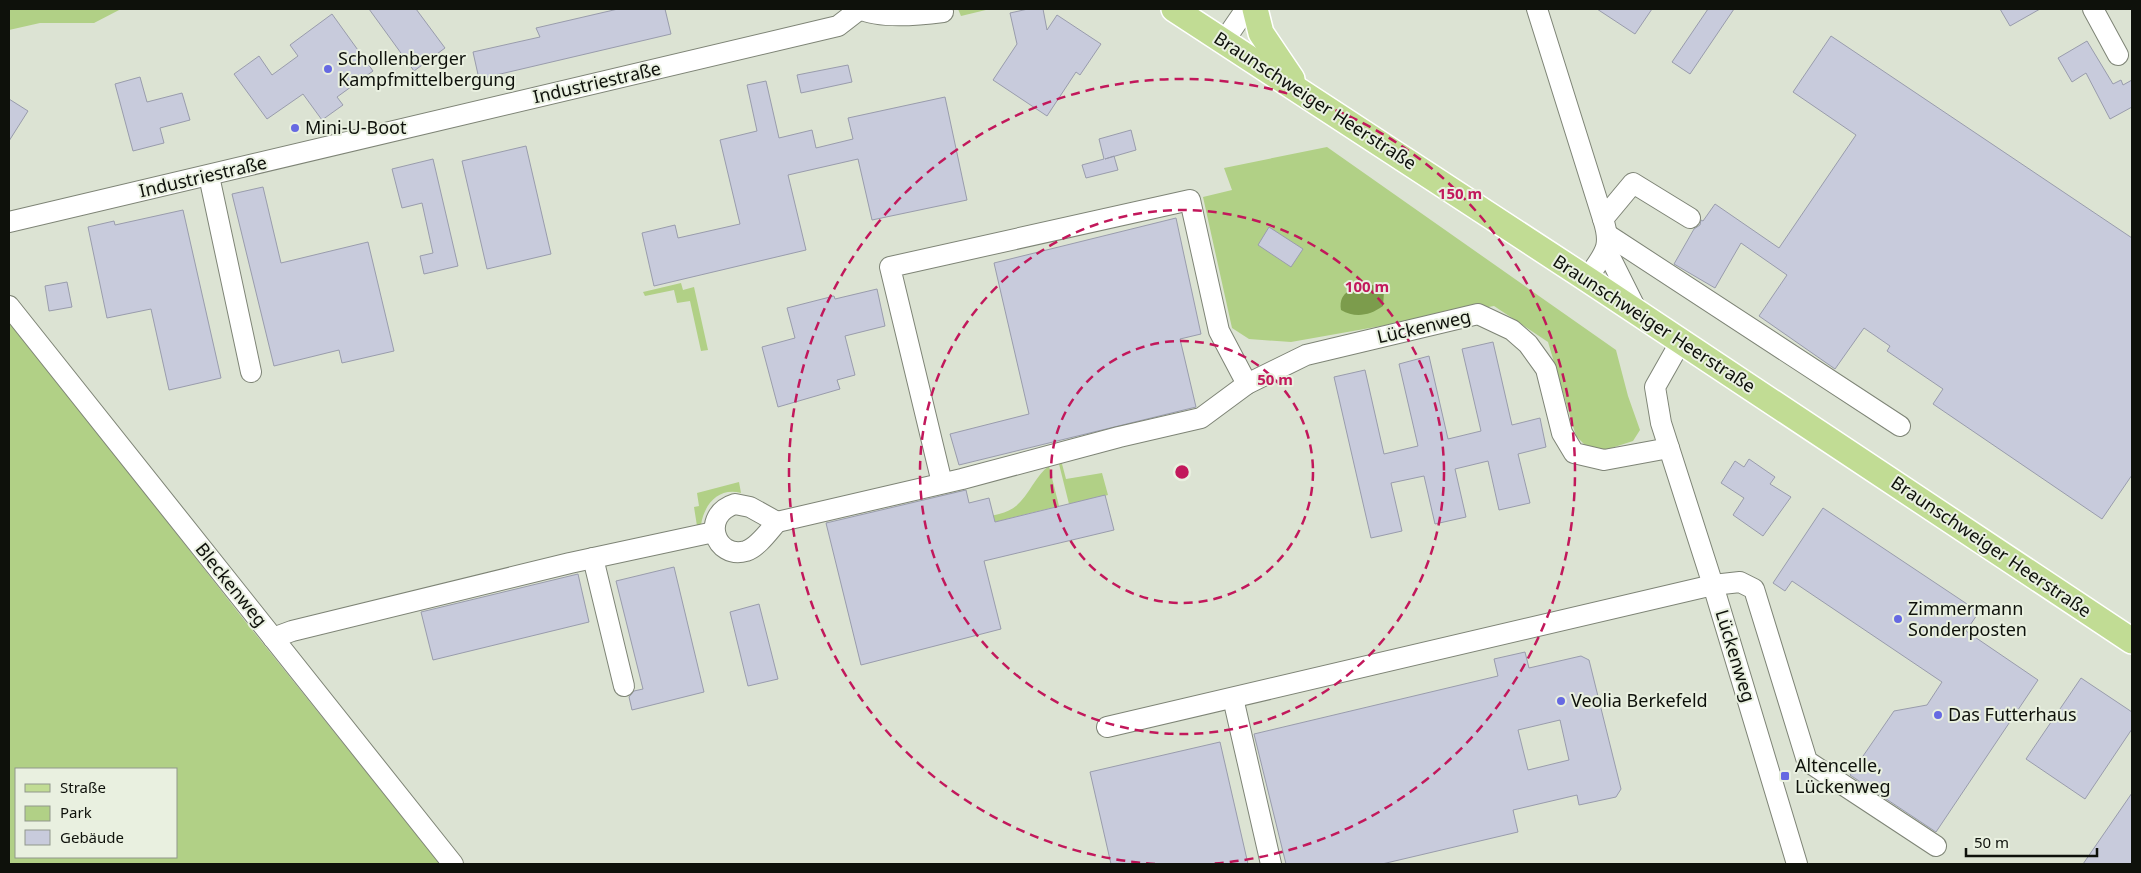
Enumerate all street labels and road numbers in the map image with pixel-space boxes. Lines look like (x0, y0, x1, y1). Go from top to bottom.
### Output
street label: Braunschweiger Heerstraße (1210, 26, 1421, 175)
street label: Industriestraße (530, 56, 663, 108)
street label: Industriestraße (136, 150, 269, 202)
street label: Braunschweiger Heerstraße (1549, 249, 1760, 398)
street label: Lückenweg (1375, 304, 1473, 348)
street label: Braunschweiger Heerstraße (1887, 470, 2096, 622)
street label: Bleckenweg (191, 537, 273, 631)
street label: Lückenweg (1711, 607, 1761, 705)

